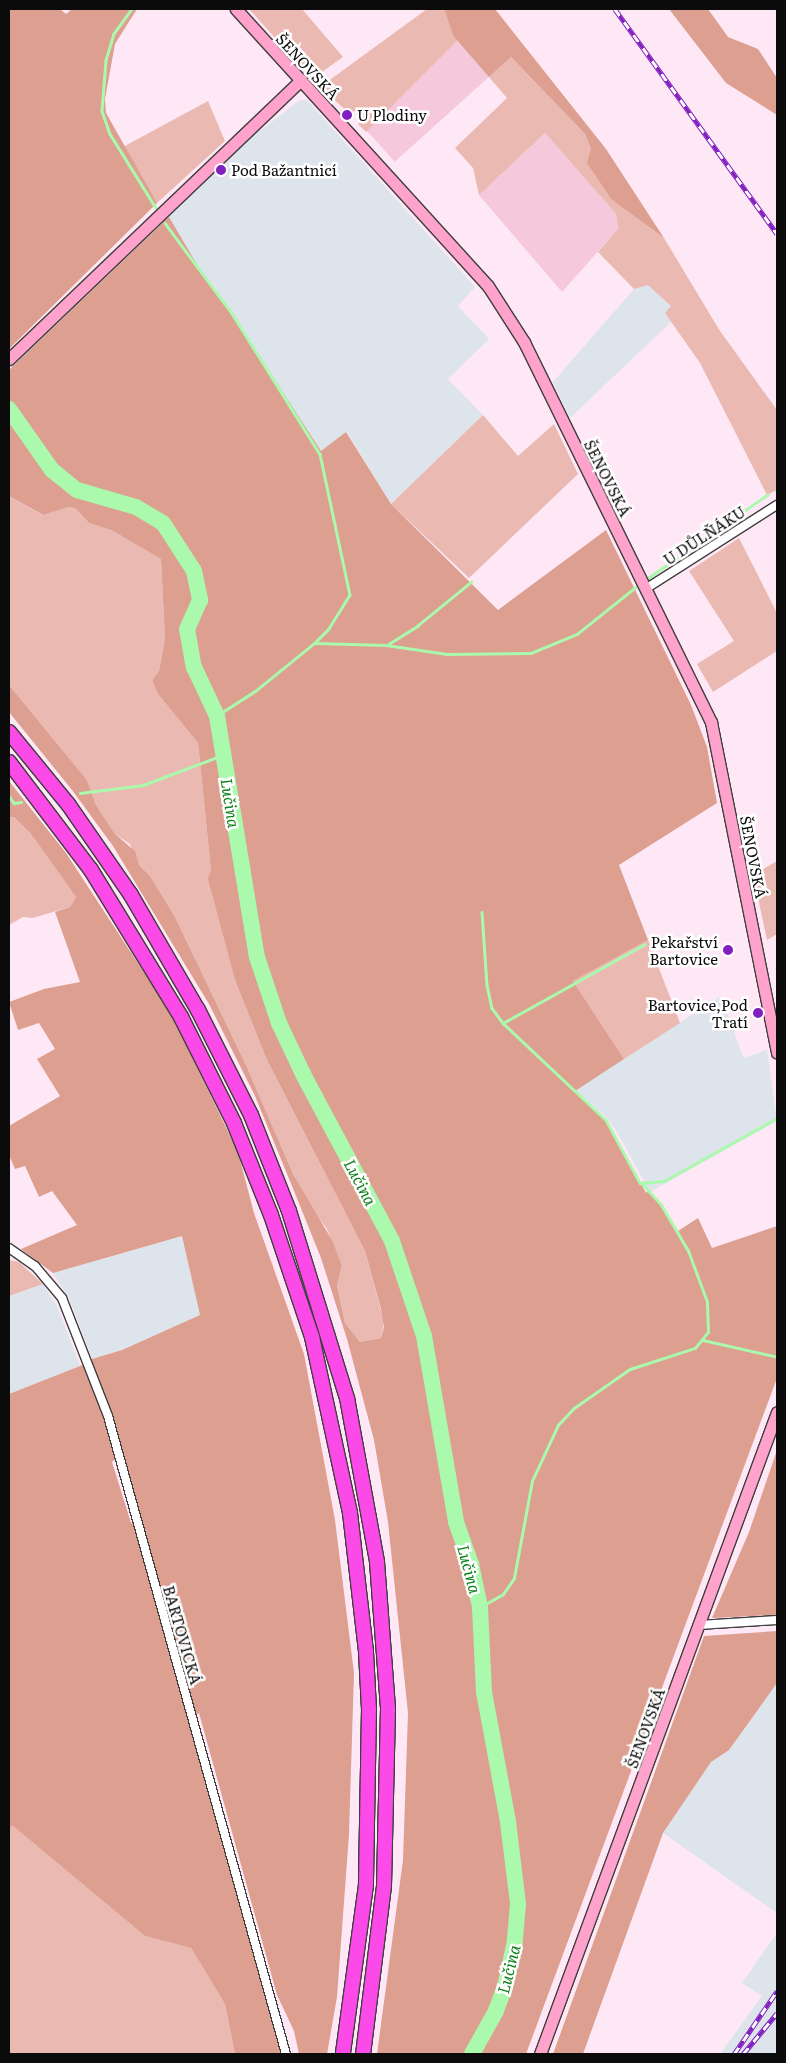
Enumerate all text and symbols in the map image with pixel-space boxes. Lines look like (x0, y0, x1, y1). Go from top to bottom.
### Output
street label: ŠENOVSKÁ (273, 29, 343, 103)
place label: U Plodiny (357, 106, 427, 124)
marker: U Plodiny (341, 109, 353, 121)
place label: Pod Bažantnicí (231, 161, 337, 179)
marker: Pod Bažantnicí (215, 164, 227, 176)
street label: ŠENOVSKÁ (581, 437, 635, 519)
street label: U DŮLŇÁKU (660, 502, 748, 568)
water label: Lučina (218, 777, 244, 829)
street label: ŠENOVSKÁ (737, 814, 771, 900)
place label: Pekařství Bartovice (649, 932, 718, 967)
marker: Pekařství Bartovice (722, 944, 734, 956)
place label: Bartovice,Pod Tratí (648, 995, 748, 1030)
marker: Bartovice,Pod Tratí (752, 1007, 764, 1019)
water label: Lučina (341, 1156, 381, 1208)
water label: Lučina (454, 1542, 486, 1596)
street label: BARTOVICKÁ (160, 1583, 206, 1687)
street label: ŠENOVSKÁ (622, 1686, 668, 1770)
water label: Lučina (493, 1943, 523, 1995)

